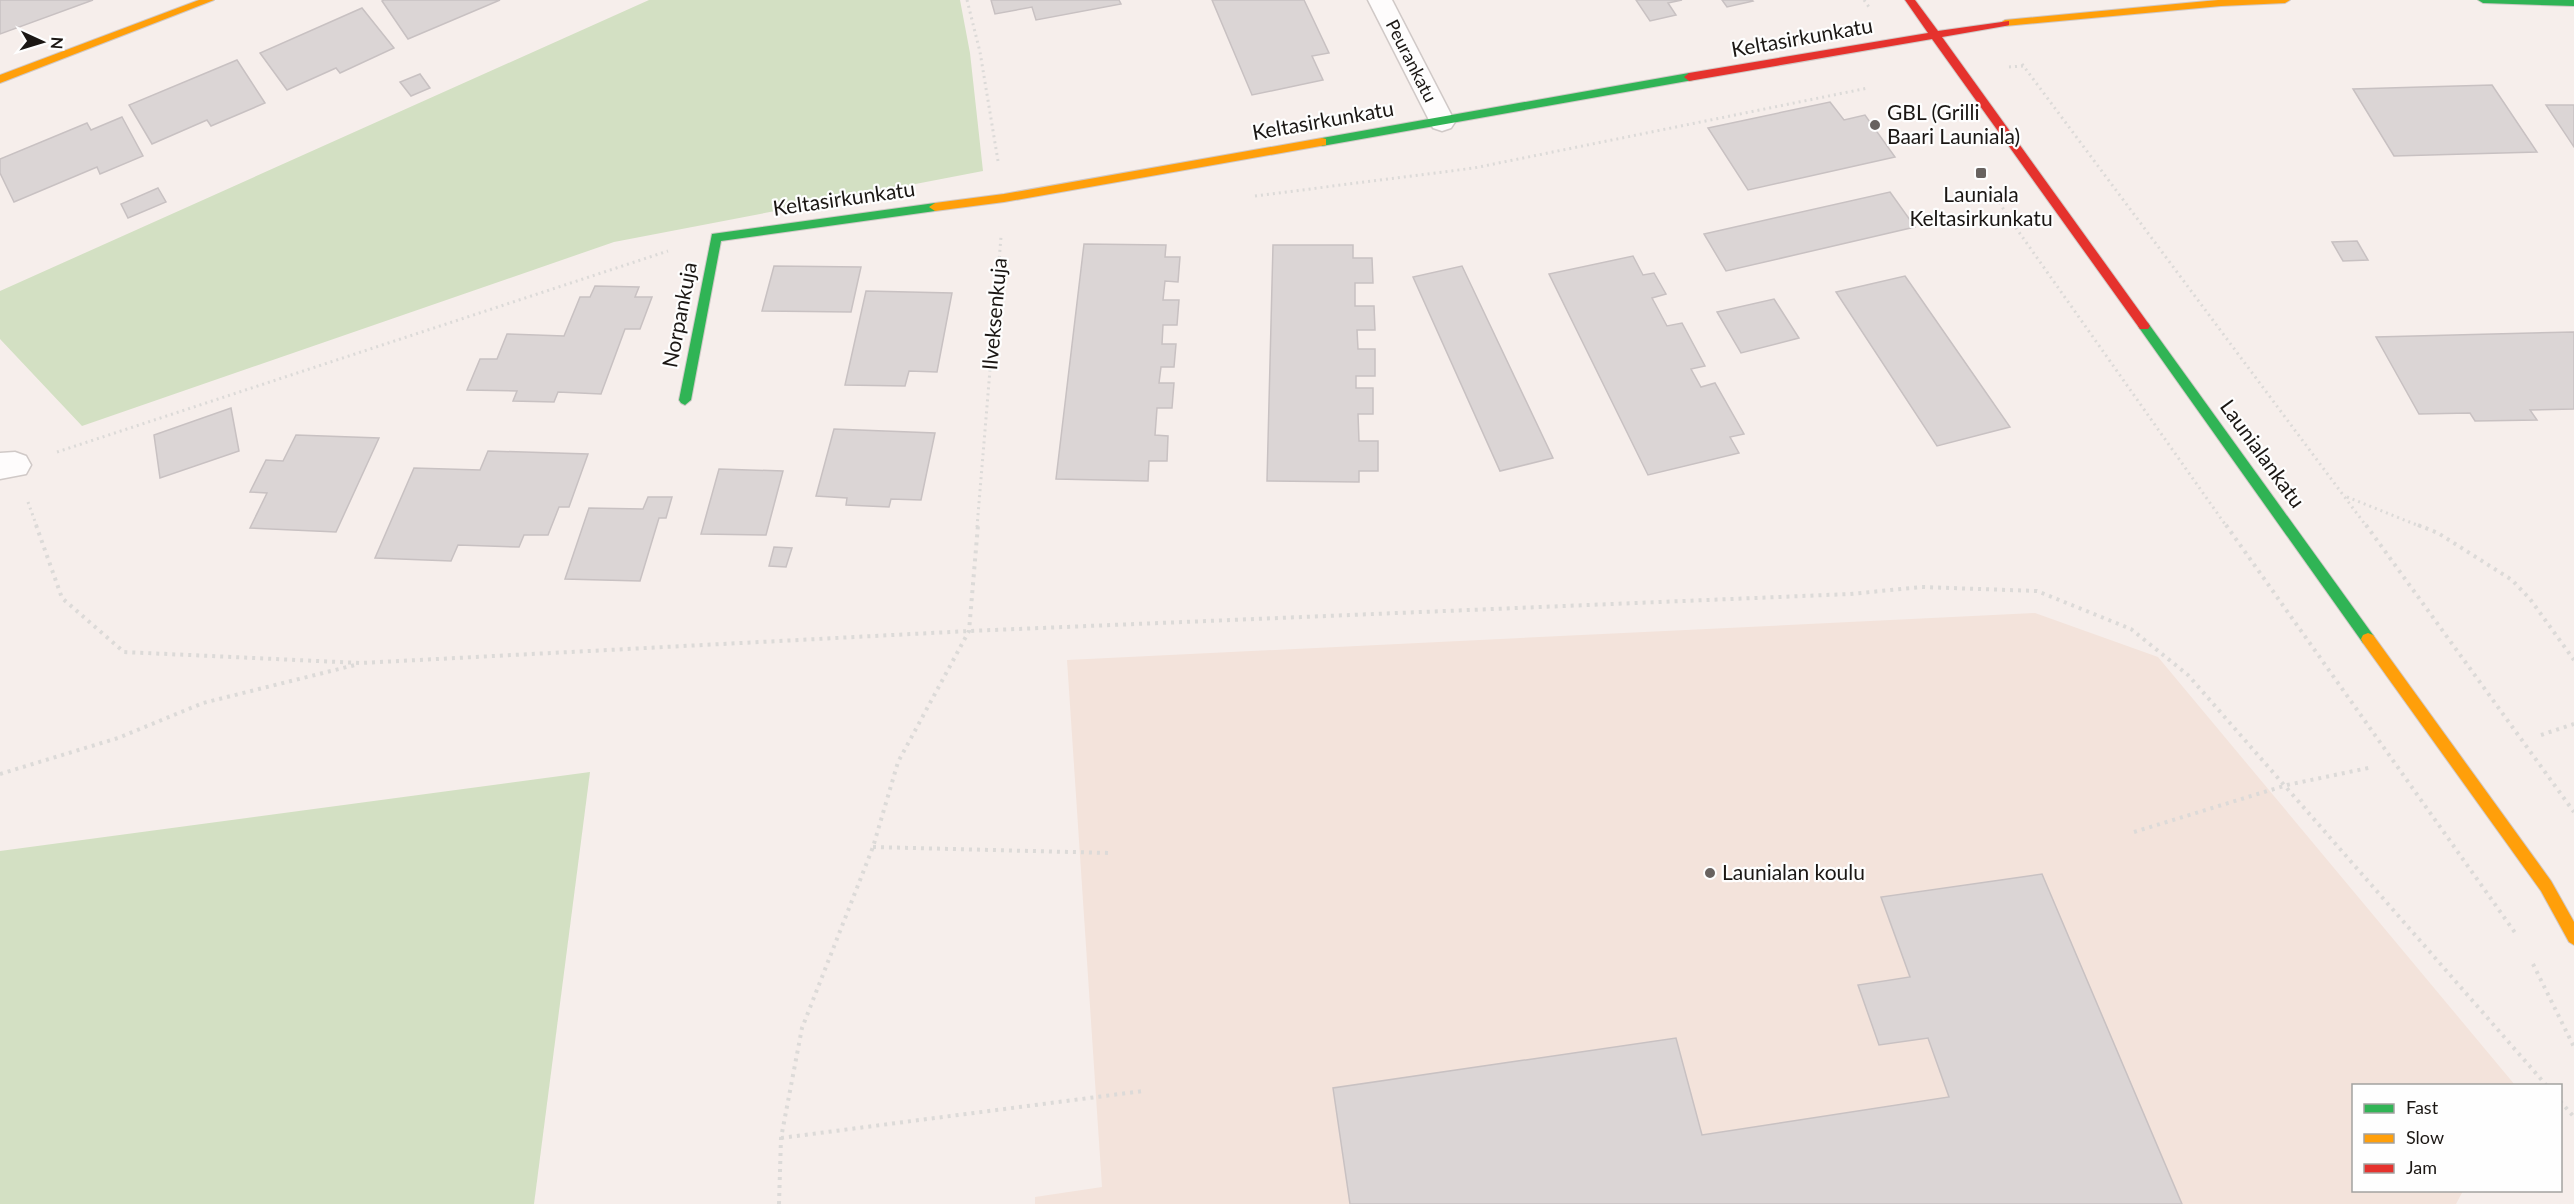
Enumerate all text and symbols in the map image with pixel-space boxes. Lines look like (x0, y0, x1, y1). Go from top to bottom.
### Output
north arrow (12, 12, 72, 72)
street label: Keltasirkunkatu (1729, 12, 1874, 61)
street label: Peurankatu (1382, 16, 1442, 106)
text: N (48, 36, 67, 50)
street label: Keltasirkunkatu (1250, 95, 1395, 144)
place label: GBL (Grilli Baari Launiala) (1887, 99, 2020, 148)
marker: GBL (Grilli Baari Launiala) (1868, 118, 1882, 132)
marker: Launiala Keltasirkunkatu (1974, 166, 1988, 180)
street label: Keltasirkunkatu (771, 175, 916, 220)
place label: Launiala Keltasirkunkatu (1909, 181, 2053, 230)
street label: Ilveksenkuja (976, 257, 1011, 371)
street label: Norpankuja (656, 260, 701, 370)
street label: Launialankatu (2216, 394, 2311, 512)
place label: Launialan koulu (1722, 859, 1865, 884)
marker: Launialan koulu (1703, 866, 1717, 880)
legend (2352, 1084, 2562, 1192)
text: Fast (2406, 1096, 2439, 1118)
text: Slow (2406, 1126, 2444, 1148)
text: Jam (2406, 1156, 2437, 1178)

